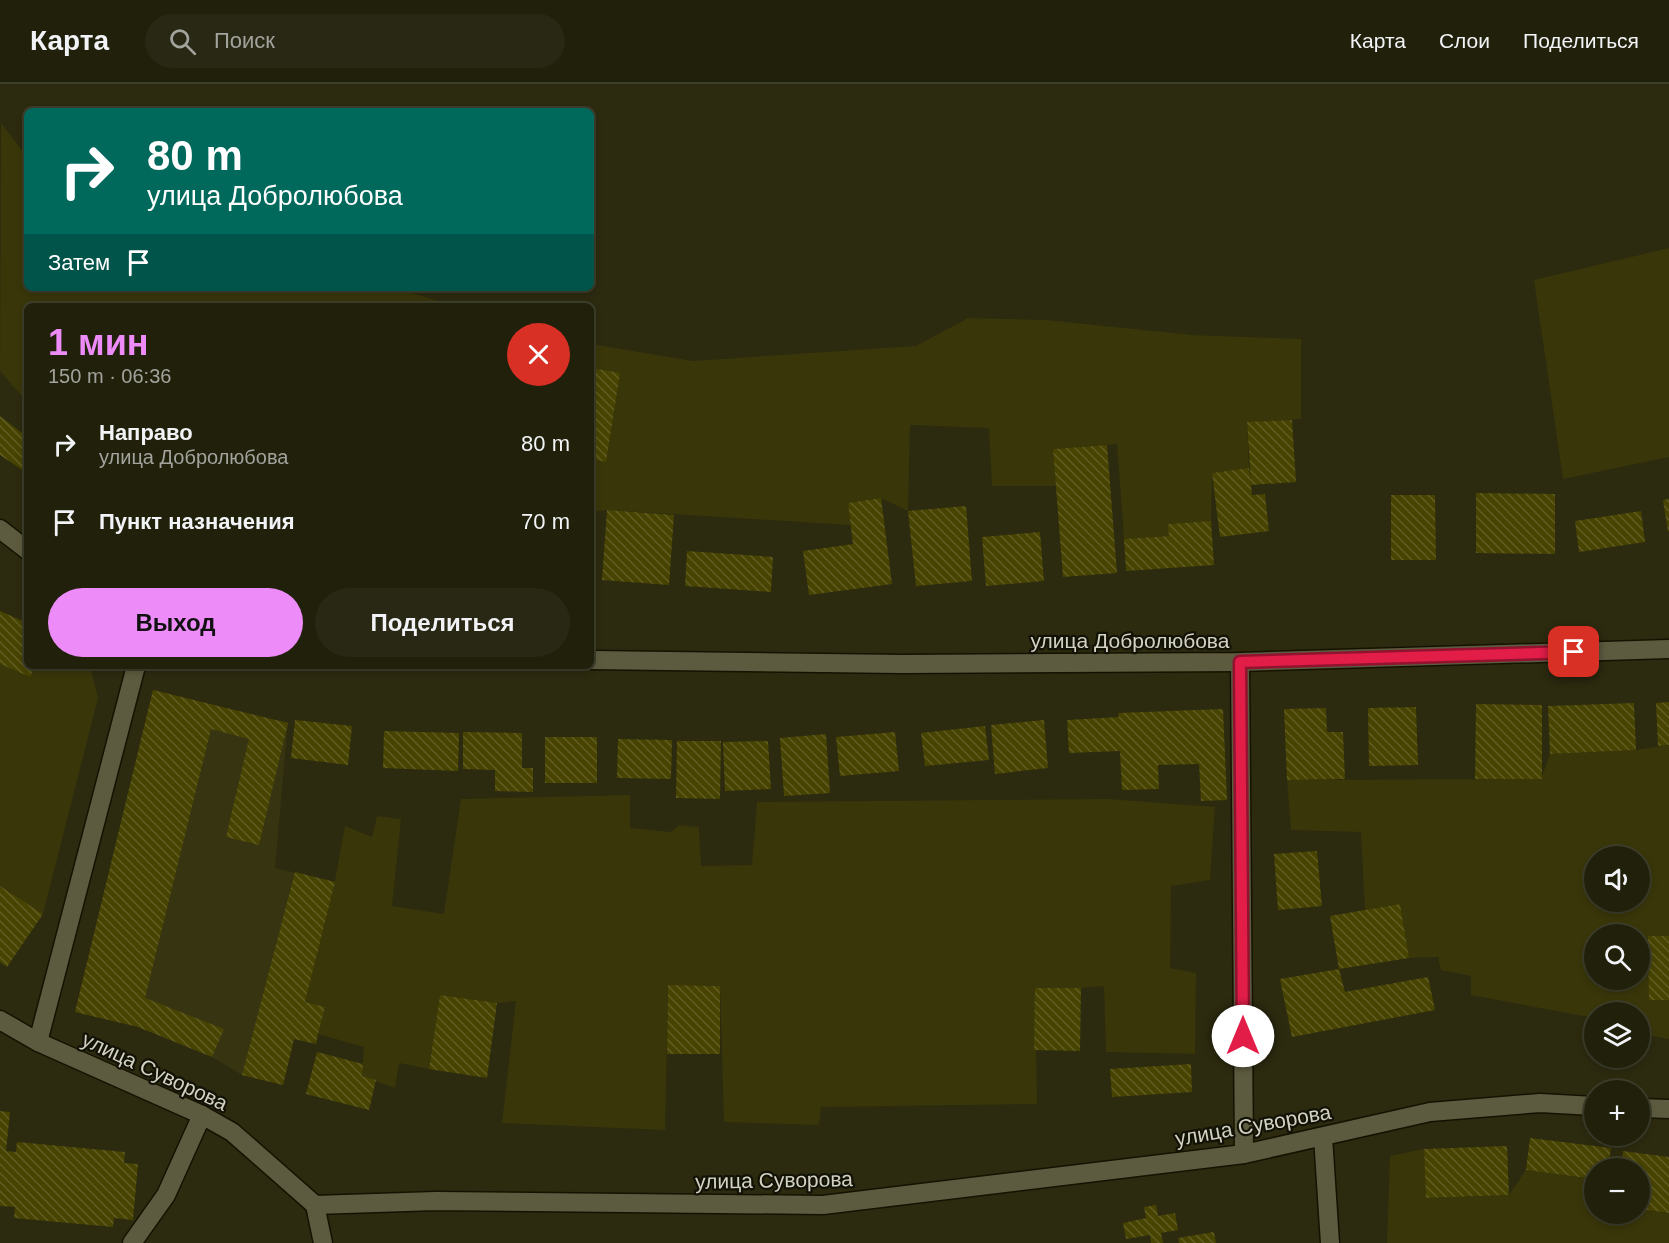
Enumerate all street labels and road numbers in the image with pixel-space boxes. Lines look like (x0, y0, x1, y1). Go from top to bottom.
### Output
street label: улица Добролюбова (1031, 629, 1230, 652)
street label: улица Суворова (79, 1027, 232, 1115)
street label: улица Суворова (1173, 1100, 1333, 1150)
street label: улица Суворова (695, 1167, 853, 1193)

